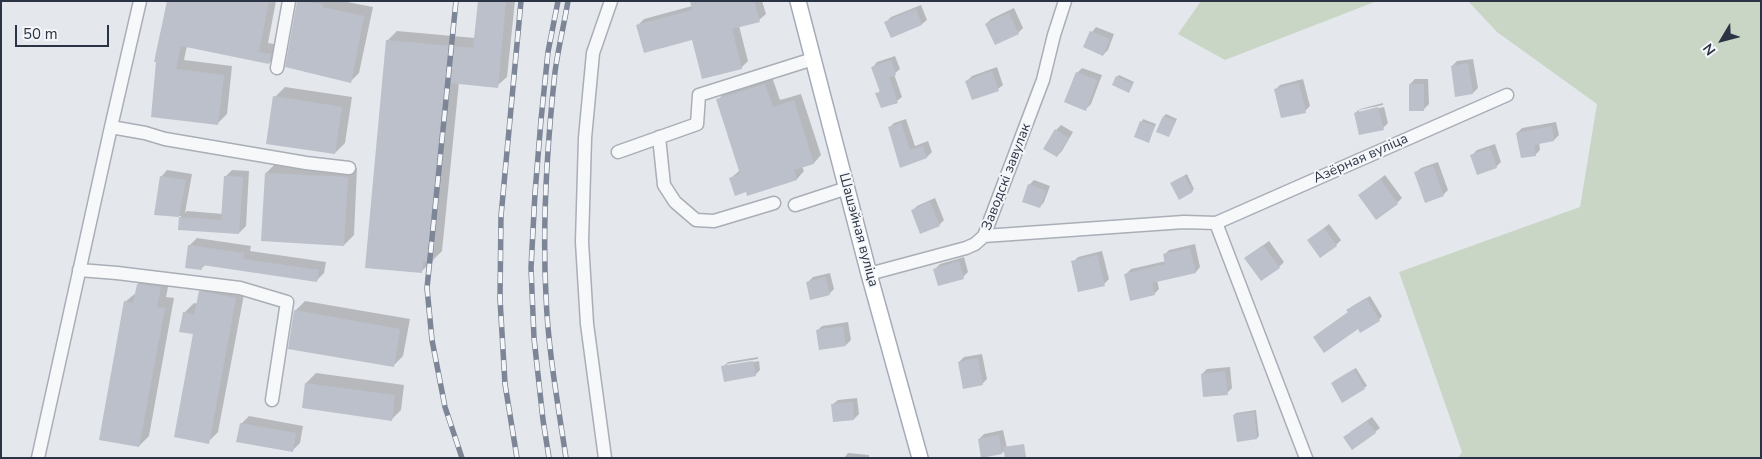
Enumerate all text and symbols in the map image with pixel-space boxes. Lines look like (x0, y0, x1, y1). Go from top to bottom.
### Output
scale bar (18, 15, 111, 47)
north arrow (1697, 15, 1747, 65)
text: 50 m (23, 24, 58, 44)
text: N (1699, 39, 1720, 59)
street label: Заводскі завулак (979, 121, 1035, 233)
street label: Азёрная вуліца (1311, 131, 1411, 187)
street label: Шашэйная вуліца (835, 171, 881, 289)

